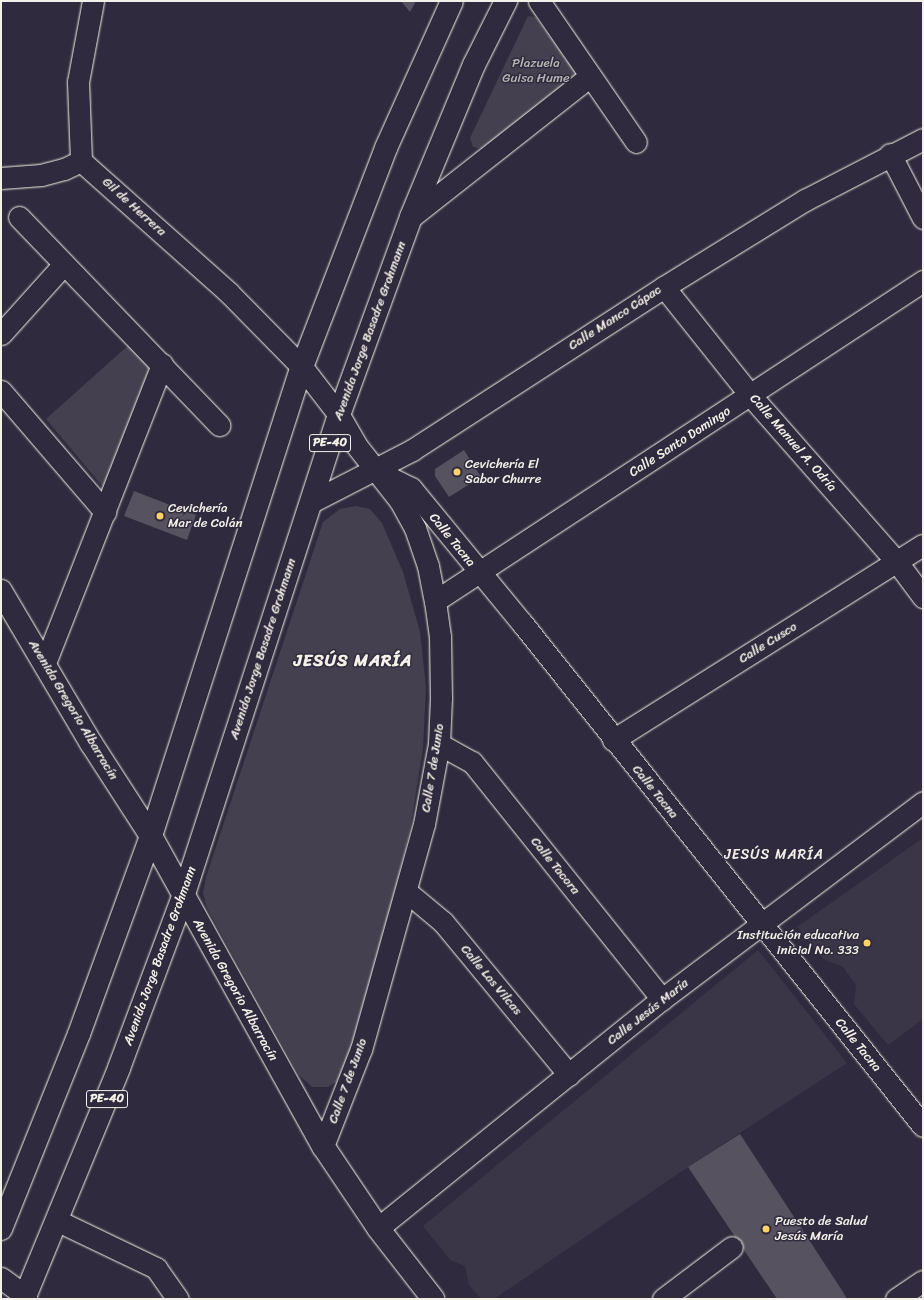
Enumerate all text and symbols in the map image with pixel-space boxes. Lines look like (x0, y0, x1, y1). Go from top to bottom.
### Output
park label: Plazuela Guisa Hume (502, 56, 570, 87)
street label: Gil de Herrera (99, 174, 169, 240)
street label: Avenida Jorge Basadre Grohmann (330, 239, 410, 423)
street label: Calle Manco Cápac (566, 282, 664, 354)
street label: Calle Manuel A. Odría (747, 391, 839, 495)
street label: Calle Santo Domingo (627, 403, 733, 481)
road number: PE-40 (309, 433, 351, 453)
place label: Cevichería El Sabor Churre (465, 457, 541, 488)
marker: Cevichería El Sabor Churre (452, 467, 462, 477)
place label: Cevichería Mar de Colán (168, 501, 243, 532)
street label: Calle Tacna (426, 510, 478, 570)
marker: Cevichería Mar de Colán (155, 511, 165, 521)
street label: Avenida Jorge Basadre Grohmann (226, 556, 300, 742)
street label: Calle Cusco (736, 619, 800, 667)
street label: Avenida Gregorio Albarracín (25, 637, 121, 783)
district label: JESÚS MARÍA (295, 651, 411, 671)
street label: Calle 7 de Junio (418, 722, 448, 814)
street label: Calle Tacna (629, 762, 681, 822)
street label: Calle Tacora (527, 834, 583, 898)
district label: JESÚS MARÍA (725, 847, 823, 863)
street label: Avenida Jorge Basadre Grohmann (120, 864, 200, 1048)
street label: Avenida Gregorio Albarracín (189, 916, 281, 1064)
place label: Institución educativa inicial No. 333 (737, 928, 859, 959)
marker: Institución educativa inicial No. 333 (862, 938, 872, 948)
street label: Calle Las Vilcas (457, 942, 525, 1018)
street label: Calle Jesús María (604, 975, 692, 1049)
street label: Calle Tacna (832, 1015, 884, 1075)
street label: Calle 7 de Junio (325, 1036, 371, 1126)
road number: PE-40 (86, 1089, 128, 1109)
place label: Puesto de Salud Jesús María (775, 1214, 867, 1245)
marker: Puesto de Salud Jesús María (760, 1223, 772, 1235)

